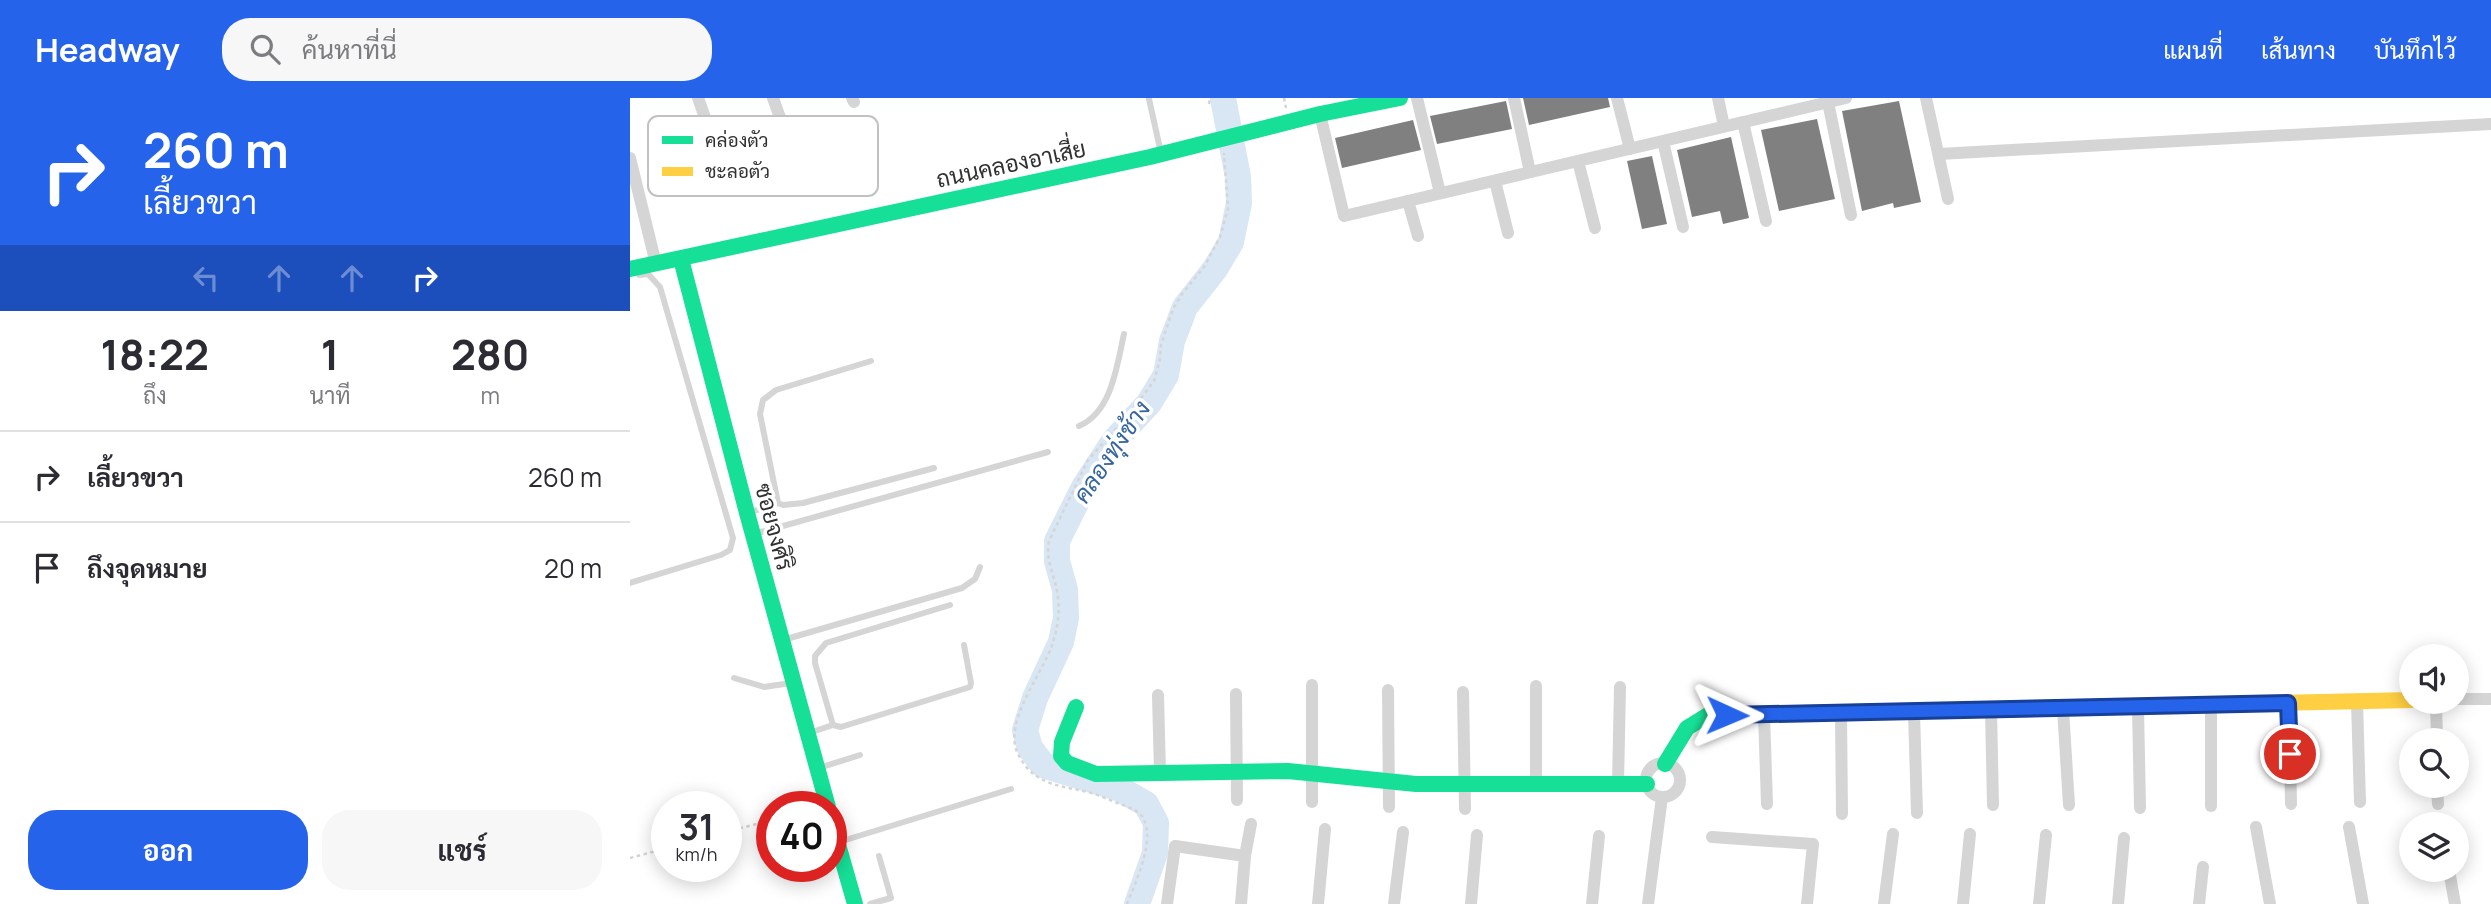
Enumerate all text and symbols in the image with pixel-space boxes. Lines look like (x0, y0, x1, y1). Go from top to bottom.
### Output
search box (222, 18, 712, 81)
text: Headway (35, 27, 180, 72)
icon: search (246, 30, 284, 68)
text: ค้นหาที่นี่ (302, 31, 397, 67)
text: แผนที่ (2163, 33, 2223, 66)
text: เส้นทาง (2261, 33, 2336, 66)
text: บันทึกไว้ (2374, 33, 2456, 66)
text: 260 m (143, 116, 289, 183)
legend (648, 116, 878, 196)
icon: right (28, 126, 119, 217)
text: คล่องตัว (705, 127, 769, 153)
street label: ถนนคลองอาเสี่ย (932, 128, 1089, 194)
text: ชะลอตัว (705, 158, 770, 184)
text: เลี้ยวขวา (143, 180, 257, 224)
icon: left (187, 259, 225, 297)
icon: ahead (260, 259, 298, 297)
icon: ahead (333, 259, 371, 297)
icon: right (406, 259, 444, 297)
text: 18:22 (101, 325, 209, 383)
text: 1 (321, 325, 339, 383)
text: 280 (451, 325, 529, 383)
text: ถึง (143, 379, 167, 411)
text: นาที (310, 379, 351, 411)
text: m (480, 379, 500, 411)
water label: คลองทุ่งช้าง (1064, 393, 1158, 509)
icon: right (28, 458, 66, 496)
text: เลี้ยวขวา (87, 459, 184, 495)
text: 260 m (528, 459, 602, 495)
street label: ซอยจงศิริ (748, 480, 802, 574)
icon: arrive (28, 549, 66, 587)
text: ถึงจุดหมาย (87, 550, 208, 586)
text: 20 m (544, 550, 602, 586)
map controls (2399, 644, 2469, 882)
button: sound (2399, 644, 2469, 714)
position arrow (1690, 678, 1764, 752)
pin (2260, 724, 2320, 784)
button: search (2399, 728, 2469, 798)
icon: arrive (2271, 735, 2309, 773)
speed limit sign: 40 (756, 791, 847, 882)
text: 31 (679, 803, 714, 851)
button: ออก (28, 810, 308, 890)
button: แชร์ (322, 810, 602, 890)
button: layers (2399, 812, 2469, 882)
text: km/h (676, 842, 717, 866)

